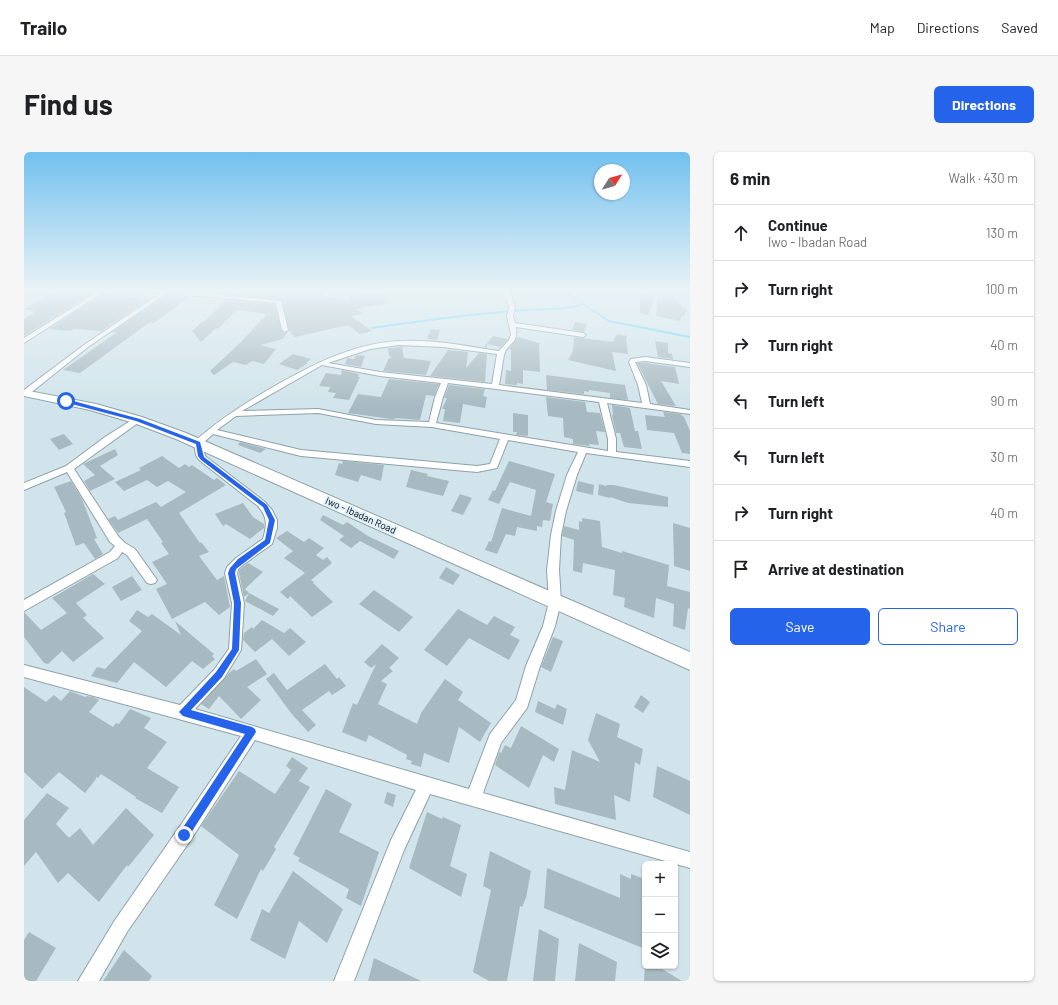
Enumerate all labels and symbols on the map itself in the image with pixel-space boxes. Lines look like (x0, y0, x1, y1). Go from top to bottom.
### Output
north arrow (594, 164, 630, 200)
route start (57, 392, 75, 410)
street label: Iwo - Ibadan Road (324, 494, 398, 536)
route end (175, 826, 193, 844)

